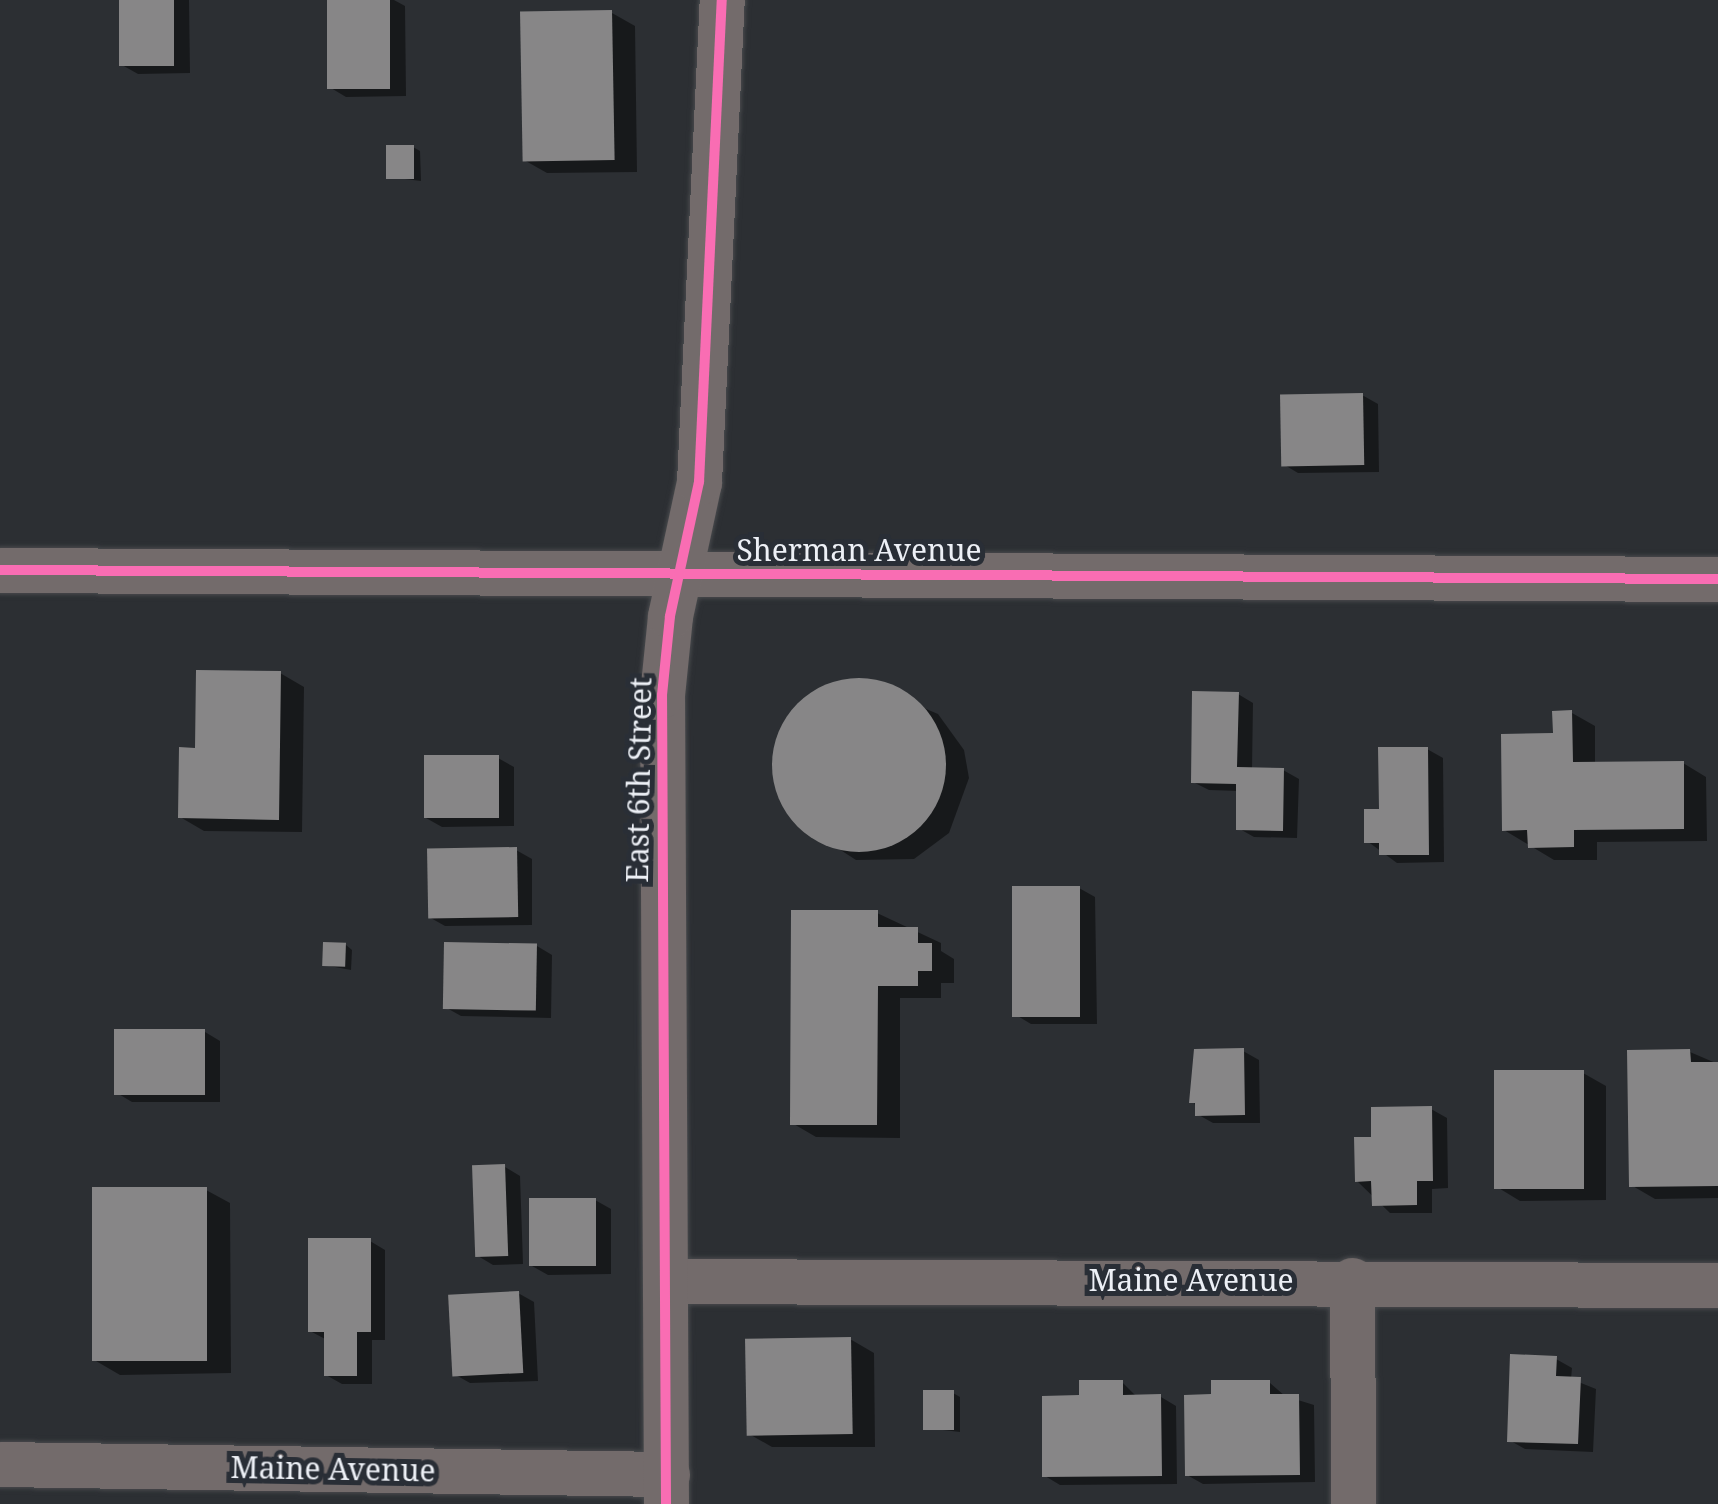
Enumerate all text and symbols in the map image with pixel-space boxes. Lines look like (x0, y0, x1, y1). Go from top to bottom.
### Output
street label: Sherman Avenue (736, 532, 982, 568)
street label: East 6th Street (619, 677, 659, 883)
street label: Maine Avenue (1088, 1262, 1294, 1298)
street label: Maine Avenue (230, 1449, 436, 1489)

